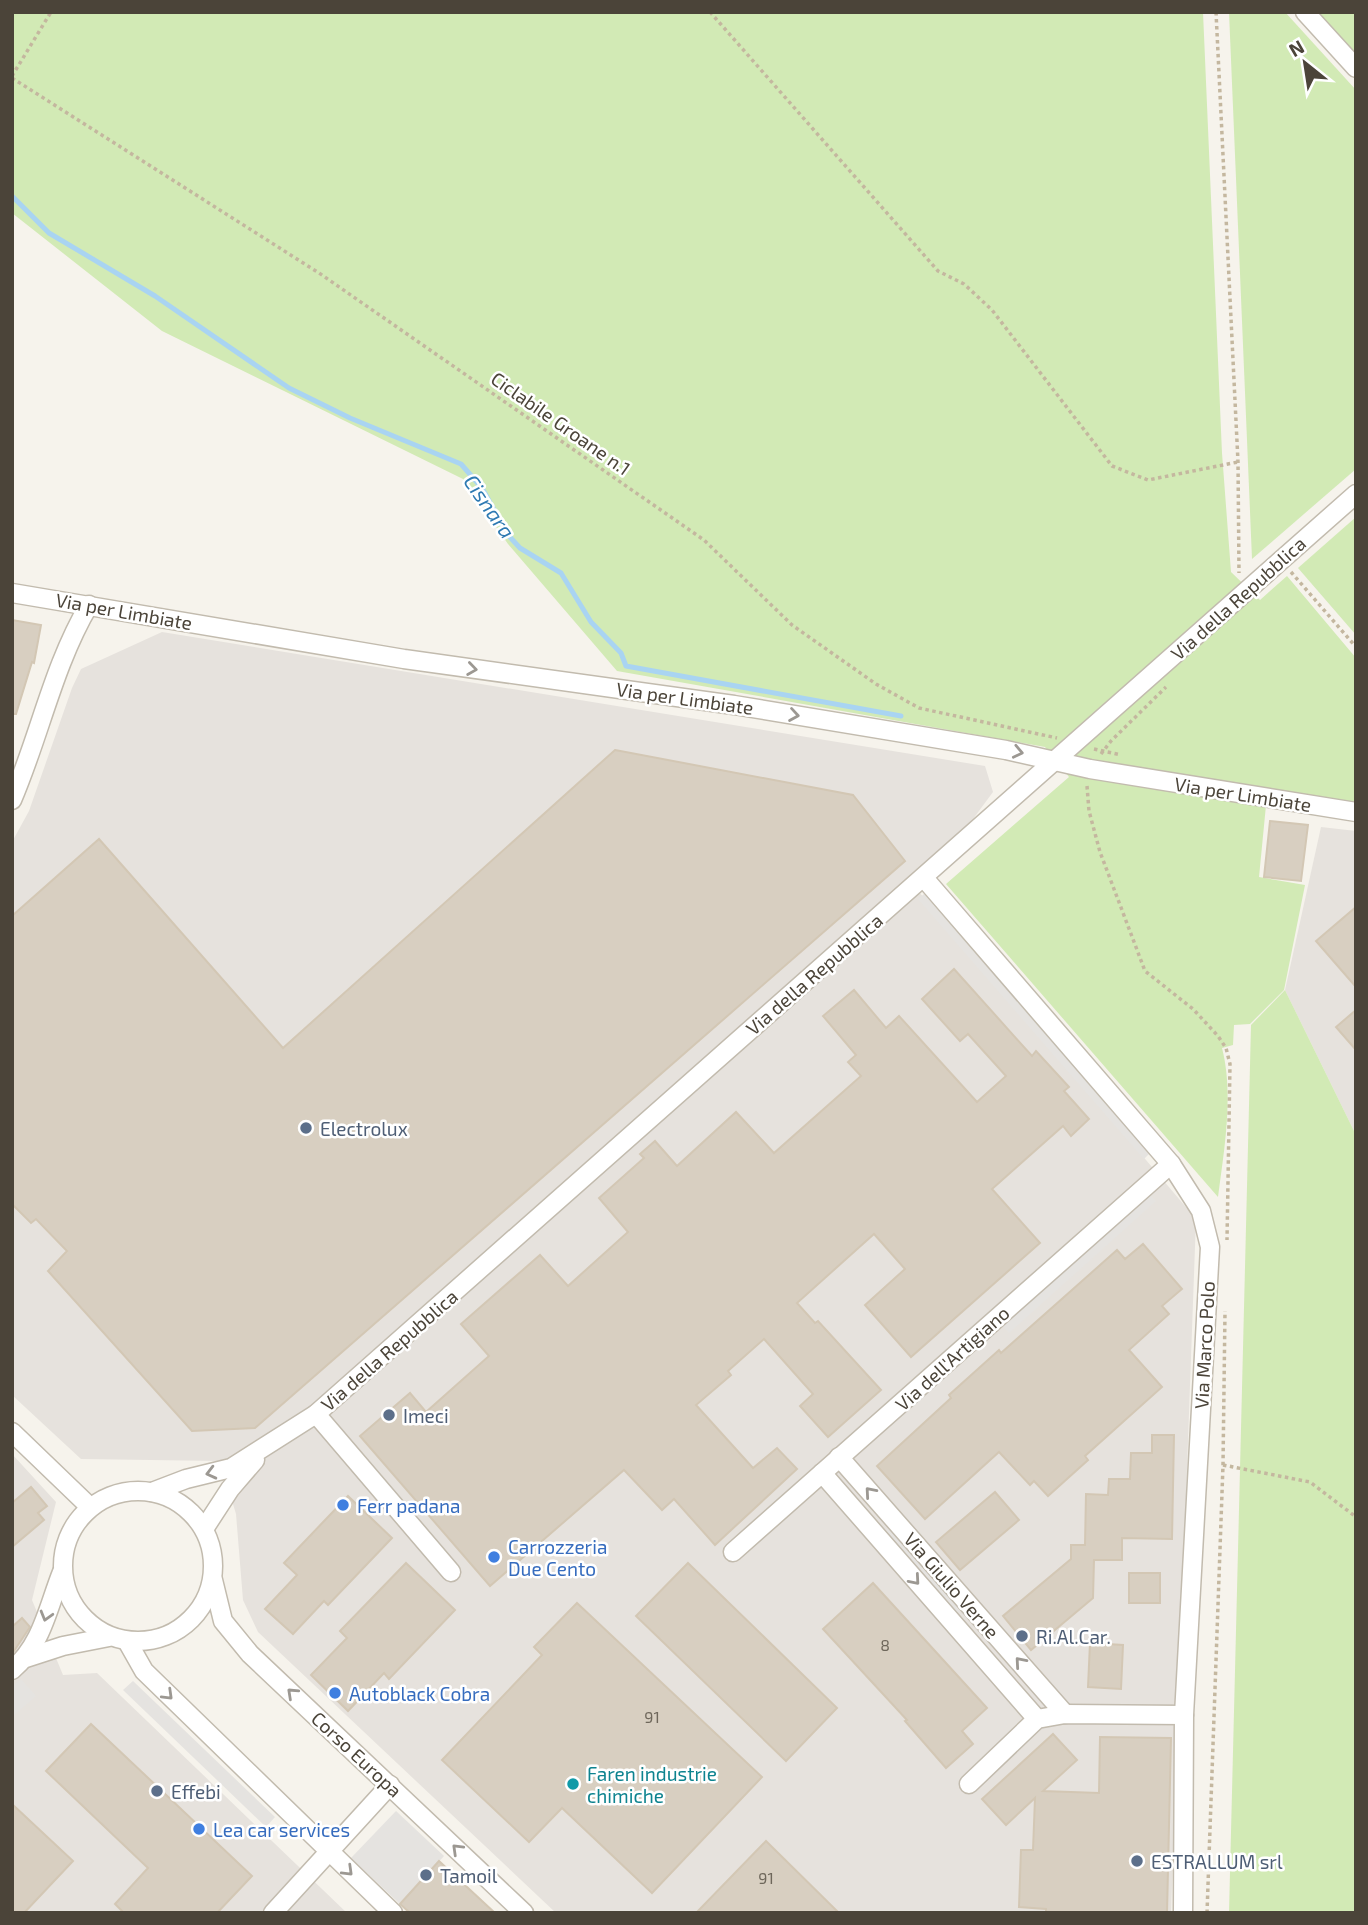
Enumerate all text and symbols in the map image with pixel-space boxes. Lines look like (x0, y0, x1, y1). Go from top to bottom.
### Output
north arrow (1270, 28, 1340, 98)
text: N (1285, 34, 1308, 61)
street label: Ciclabile Groane n.1 (487, 366, 635, 480)
water label: Cisnara (459, 469, 521, 543)
street label: Via della Repubblica (1166, 531, 1310, 665)
street label: Via per Limbiate (54, 588, 194, 634)
one-way arrow (466, 661, 478, 676)
street label: Via per Limbiate (615, 677, 755, 719)
one-way arrow (788, 707, 800, 722)
one-way arrow (1012, 744, 1024, 759)
street label: Via per Limbiate (1173, 772, 1313, 816)
street label: Via della Repubblica (741, 908, 887, 1040)
place label: Electrolux (320, 1117, 408, 1140)
marker: Electrolux (298, 1120, 314, 1136)
street label: Via Marco Polo (1189, 1281, 1219, 1409)
street label: Via della Repubblica (316, 1284, 462, 1416)
street label: Via dell'Artigiano (890, 1301, 1014, 1415)
place label: Imeci (403, 1404, 449, 1427)
marker: Imeci (381, 1407, 397, 1423)
one-way arrow (205, 1465, 217, 1479)
one-way arrow (866, 1487, 878, 1500)
place label: Ferr padana (357, 1494, 460, 1517)
marker: Ferr padana (335, 1497, 351, 1513)
street label: Via Giulio Verne (900, 1527, 1004, 1643)
place label: Carrozzeria Due Cento (508, 1535, 607, 1580)
marker: Carrozzeria Due Cento (486, 1549, 502, 1565)
one-way arrow (907, 1572, 919, 1585)
one-way arrow (39, 1610, 54, 1622)
place label: Ri.Al.Car. (1036, 1625, 1111, 1648)
marker: Ri.Al.Car. (1014, 1628, 1030, 1644)
house number: 8 (880, 1635, 890, 1654)
one-way arrow (1016, 1658, 1028, 1671)
place label: Autoblack Cobra (349, 1682, 490, 1705)
marker: Autoblack Cobra (327, 1685, 343, 1701)
one-way arrow (160, 1686, 173, 1699)
one-way arrow (287, 1688, 300, 1701)
street label: Corso Europa (307, 1706, 407, 1802)
house number: 91 (644, 1707, 660, 1726)
place label: Faren industrie chimiche (587, 1762, 717, 1807)
marker: Faren industrie chimiche (565, 1776, 581, 1792)
place label: Effebi (171, 1780, 221, 1803)
marker: Effebi (149, 1783, 165, 1799)
place label: Lea car services (213, 1818, 350, 1841)
marker: Lea car services (191, 1821, 207, 1837)
one-way arrow (452, 1844, 465, 1857)
place label: ESTRALLUM srl (1151, 1850, 1283, 1873)
marker: ESTRALLUM srl (1129, 1853, 1145, 1869)
one-way arrow (340, 1862, 353, 1875)
place label: Tamoil (440, 1864, 498, 1887)
marker: Tamoil (418, 1867, 434, 1883)
house number: 91 (758, 1868, 774, 1887)

